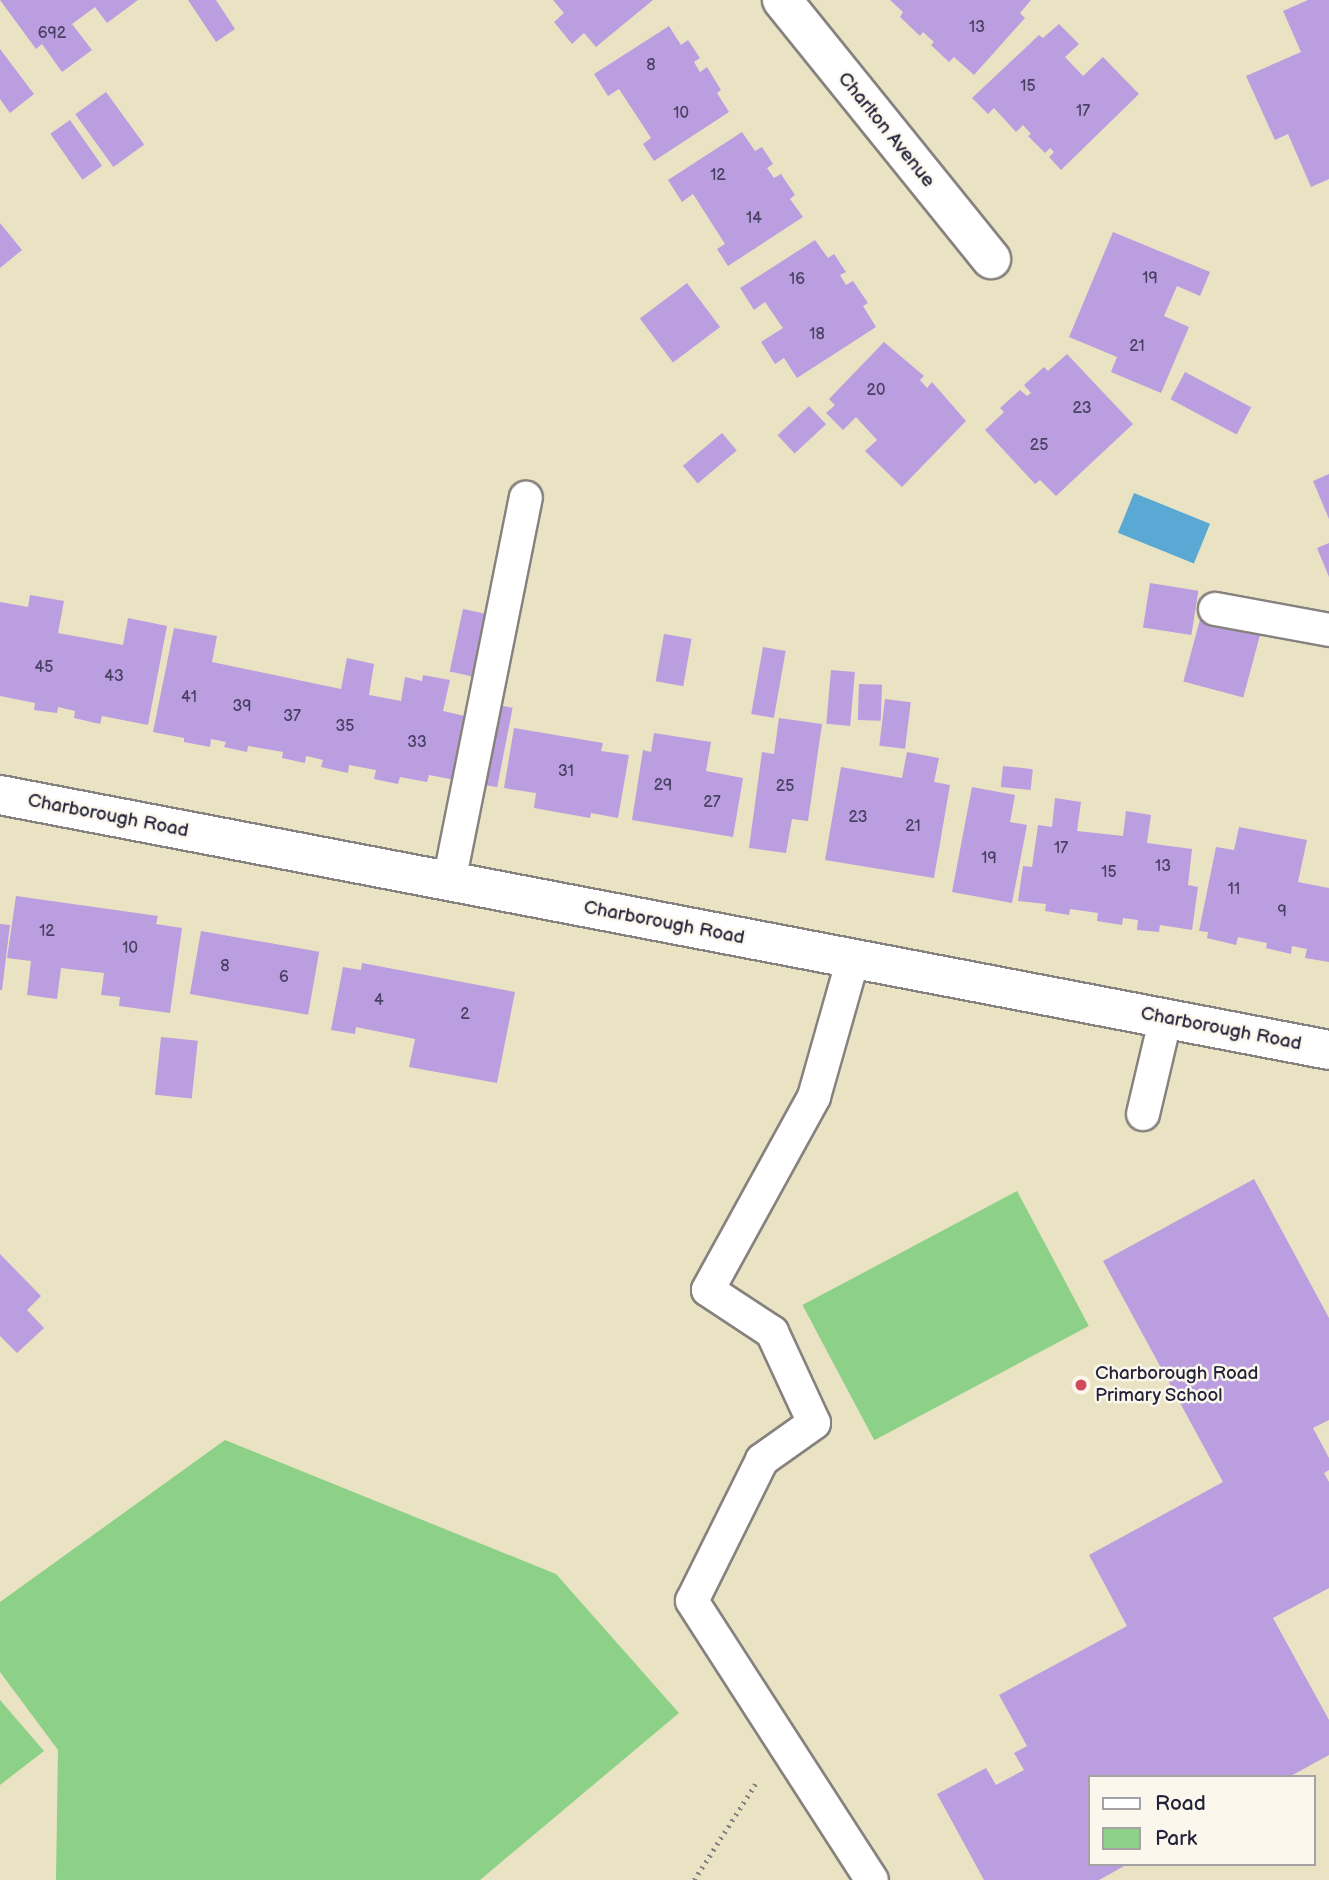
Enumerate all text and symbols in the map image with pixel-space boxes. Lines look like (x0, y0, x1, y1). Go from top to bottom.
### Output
house number: 13 (969, 18, 985, 38)
house number: 692 (38, 24, 66, 44)
house number: 8 (646, 56, 656, 76)
street label: Charlton Avenue (833, 68, 939, 192)
house number: 15 (1020, 77, 1036, 97)
house number: 17 (1076, 102, 1090, 122)
house number: 10 (673, 104, 689, 124)
house number: 12 (710, 166, 726, 186)
house number: 14 (746, 209, 762, 229)
house number: 19 (1142, 269, 1158, 289)
house number: 16 (789, 270, 805, 290)
house number: 18 (809, 325, 825, 345)
house number: 21 (1129, 337, 1145, 357)
house number: 20 (867, 381, 885, 401)
house number: 23 (1073, 399, 1091, 419)
house number: 25 (1030, 436, 1048, 456)
house number: 45 (35, 658, 53, 678)
house number: 43 (104, 667, 124, 687)
house number: 41 (181, 688, 197, 708)
house number: 39 (232, 697, 252, 717)
house number: 37 (283, 707, 301, 727)
house number: 35 (335, 717, 355, 737)
house number: 33 (407, 733, 427, 753)
house number: 31 (558, 762, 574, 782)
house number: 29 (654, 776, 672, 796)
house number: 25 (776, 777, 794, 797)
street label: Charborough Road (26, 789, 190, 843)
house number: 27 (703, 793, 721, 813)
house number: 23 (849, 808, 867, 828)
house number: 21 (905, 817, 921, 837)
house number: 17 (1054, 839, 1068, 859)
house number: 19 (981, 849, 997, 869)
house number: 13 (1155, 857, 1171, 877)
house number: 15 (1101, 863, 1117, 883)
house number: 11 (1228, 880, 1240, 900)
street label: Charborough Road (582, 896, 746, 950)
house number: 9 (1277, 902, 1287, 922)
house number: 12 (39, 922, 55, 942)
house number: 10 (122, 939, 138, 959)
house number: 8 (220, 957, 230, 977)
house number: 6 (279, 968, 289, 988)
house number: 4 (374, 991, 384, 1011)
street label: Charborough Road (1139, 1002, 1303, 1056)
house number: 2 (460, 1005, 470, 1025)
place label: Charborough Road Primary School (1095, 1363, 1258, 1407)
marker: Charborough Road Primary School (1073, 1377, 1089, 1393)
legend (1088, 1775, 1315, 1866)
text: Road (1155, 1791, 1206, 1816)
text: Park (1155, 1826, 1197, 1851)

